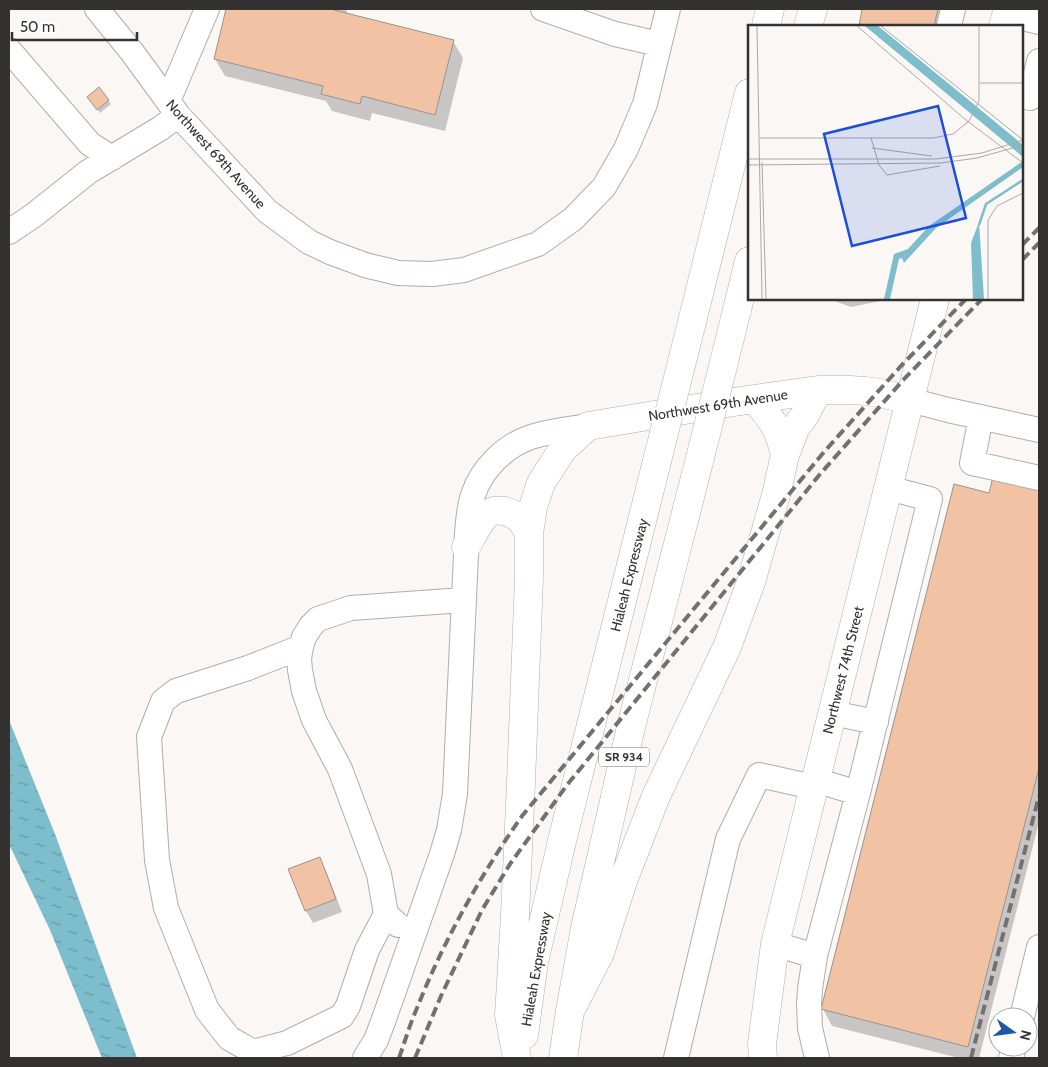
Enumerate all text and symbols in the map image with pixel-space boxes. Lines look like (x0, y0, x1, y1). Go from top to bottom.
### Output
scale bar (12, 10, 138, 42)
text: 50 m (20, 18, 55, 36)
inset map (748, 25, 1023, 300)
street label: Northwest 69th Avenue (162, 96, 270, 212)
street label: Northwest 69th Avenue (647, 385, 789, 425)
street label: Hialeah Expressway (606, 516, 652, 634)
street label: Northwest 74th Street (818, 604, 868, 736)
road number: SR 934 (599, 748, 649, 766)
street label: Hialeah Expressway (517, 910, 555, 1028)
north arrow (988, 1007, 1038, 1057)
text: N (1016, 1028, 1036, 1042)

